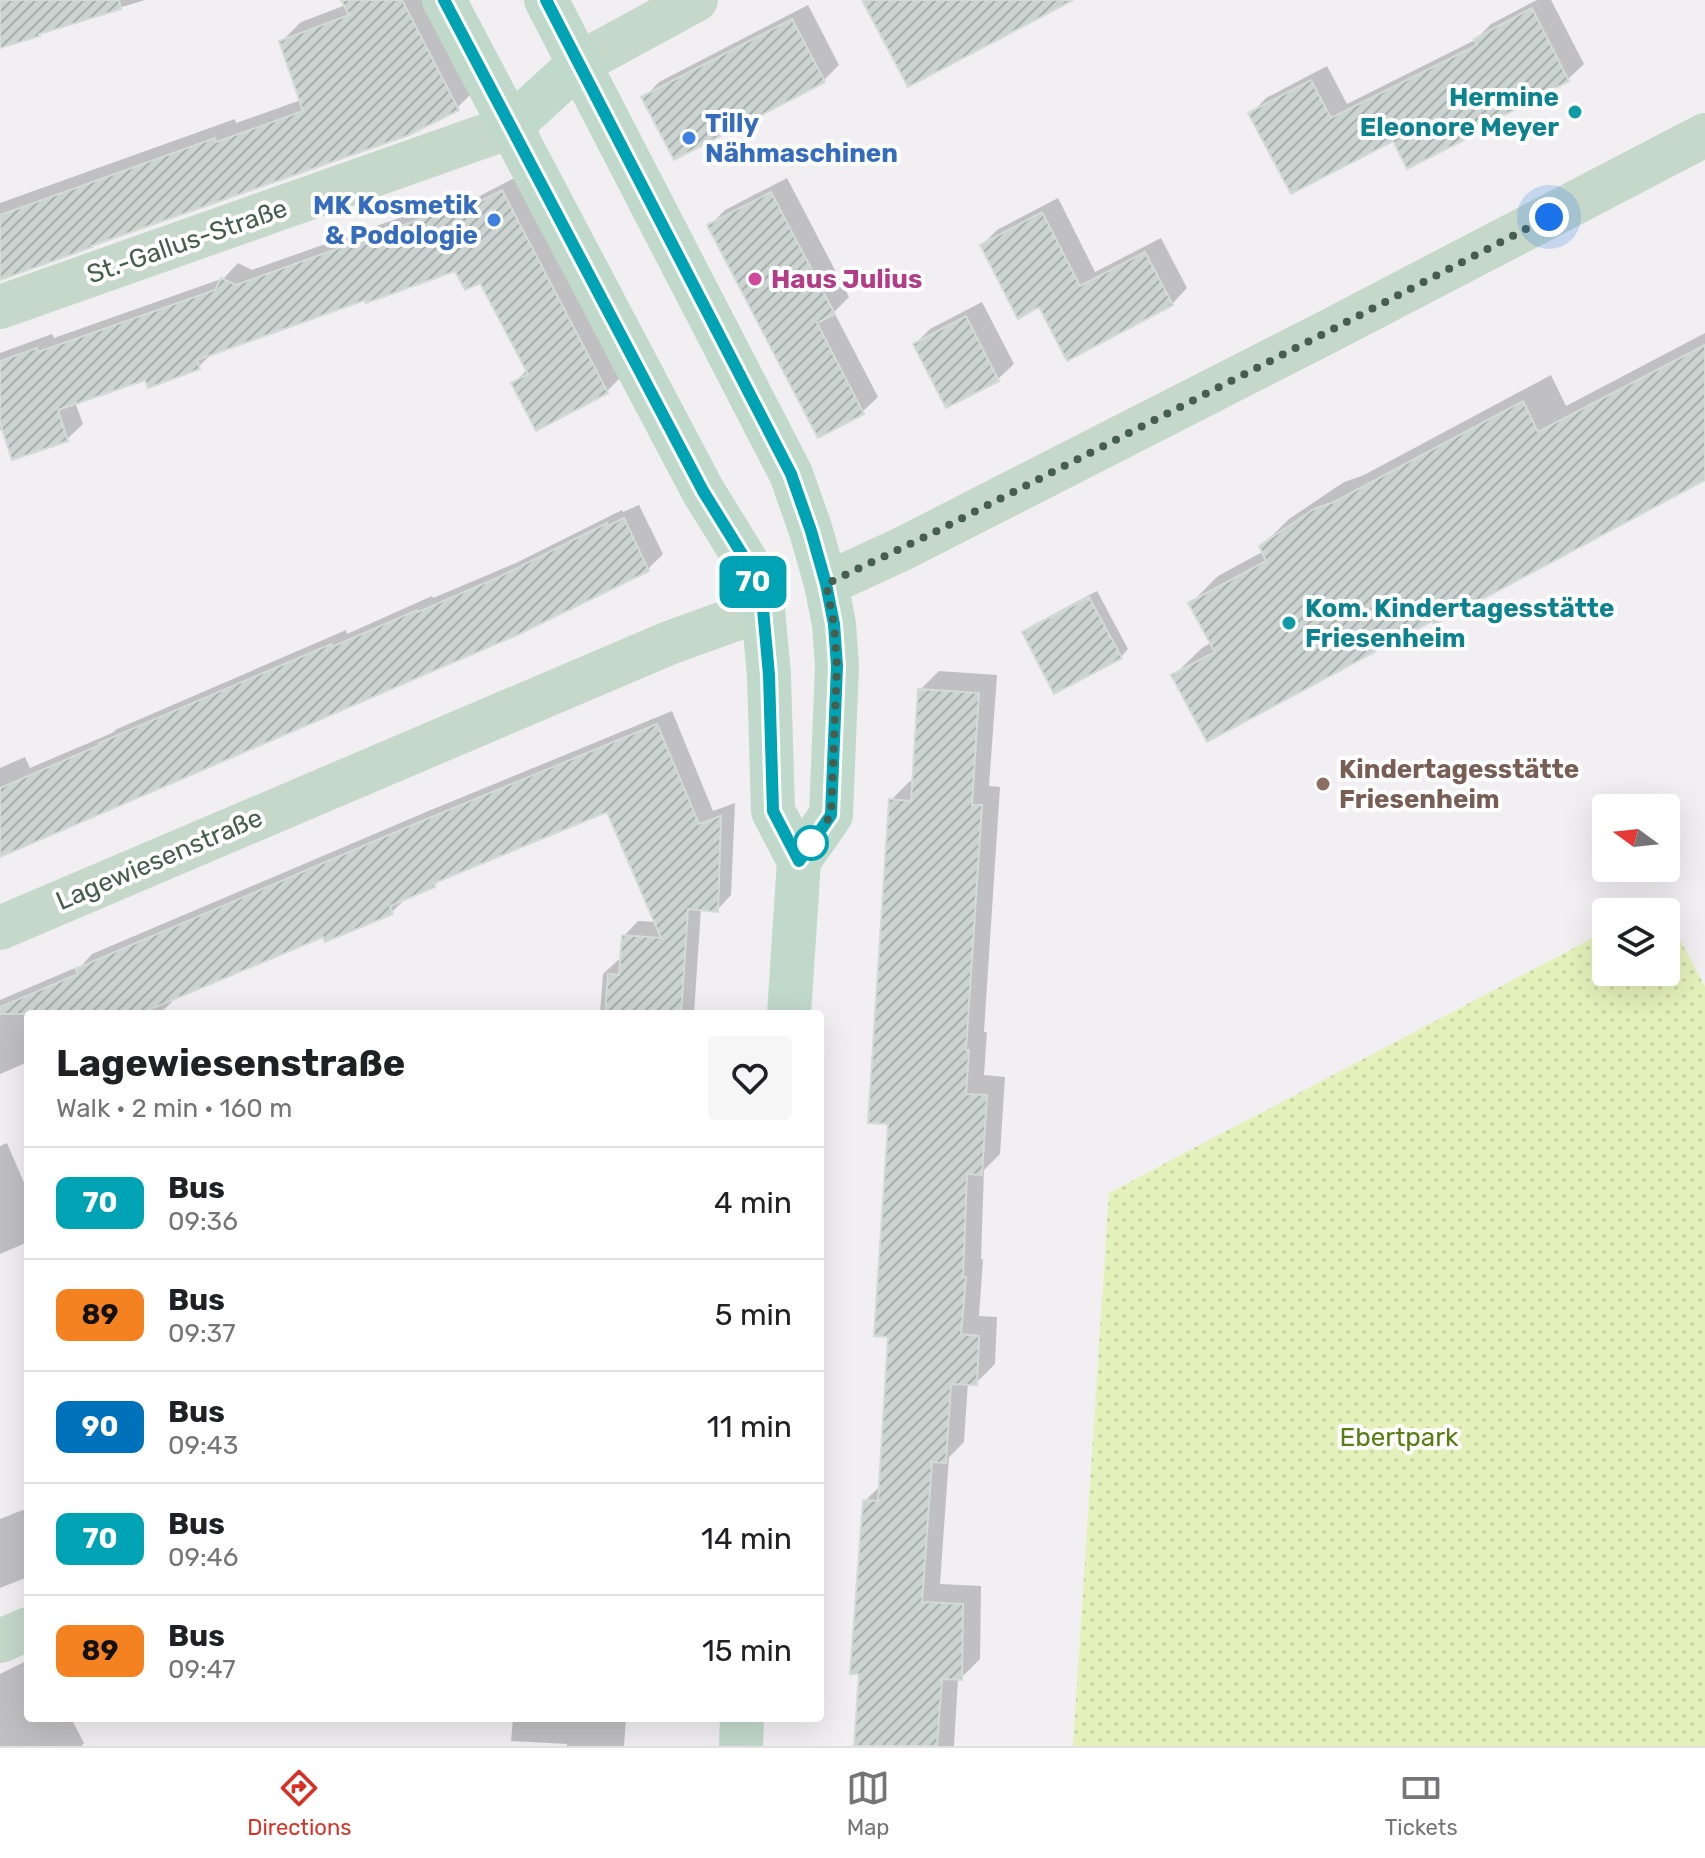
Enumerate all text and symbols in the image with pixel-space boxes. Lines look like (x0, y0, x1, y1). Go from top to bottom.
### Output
place label: Hermine Eleonore Meyer (1360, 82, 1559, 143)
marker: Hermine Eleonore Meyer (1566, 103, 1584, 121)
place label: Tilly Nähmaschinen (705, 108, 898, 169)
marker: Tilly Nähmaschinen (680, 129, 698, 147)
place label: MK Kosmetik & Podologie (313, 190, 479, 251)
street label: St.-Gallus-Straße (83, 193, 291, 290)
your location (1529, 197, 1569, 237)
marker: MK Kosmetik & Podologie (485, 211, 503, 229)
place label: Haus Julius (771, 264, 922, 295)
marker: Haus Julius (746, 270, 764, 288)
line badge: 70 (717, 556, 789, 608)
text: 70 (735, 565, 771, 598)
place label: Kom. Kindertagesstätte Friesenheim (1305, 593, 1614, 654)
marker: Kom. Kindertagesstätte Friesenheim (1280, 614, 1298, 632)
place label: Kindertagesstätte Friesenheim (1339, 754, 1579, 815)
marker: Kindertagesstätte Friesenheim (1314, 775, 1332, 793)
north arrow (1592, 794, 1680, 882)
map controls (1592, 794, 1680, 986)
street label: Lagewiesenstraße (51, 802, 267, 917)
unlabelled marker (794, 826, 828, 860)
button: layers (1592, 898, 1680, 986)
button: heart (708, 1036, 792, 1120)
text: Lagewiesenstraße (56, 1040, 405, 1086)
text: Walk · 2 min · 160 m (56, 1093, 292, 1124)
text: Bus (168, 1170, 225, 1206)
text: 4 min (714, 1185, 792, 1221)
text: 70 (82, 1186, 118, 1219)
text: 09:36 (168, 1206, 238, 1237)
text: Bus (168, 1282, 225, 1318)
text: 5 min (715, 1297, 792, 1333)
text: 89 (82, 1298, 118, 1331)
text: 09:37 (168, 1318, 236, 1349)
text: Bus (168, 1394, 225, 1430)
text: 11 min (707, 1409, 792, 1445)
text: 90 (82, 1410, 119, 1443)
park label: Ebertpark (1340, 1422, 1459, 1453)
text: 09:43 (168, 1430, 238, 1461)
text: Bus (168, 1506, 225, 1542)
text: 14 min (701, 1521, 792, 1557)
text: 70 (82, 1522, 118, 1555)
text: 09:46 (168, 1542, 238, 1573)
text: Bus (168, 1618, 225, 1654)
text: 15 min (702, 1633, 792, 1669)
text: 89 (82, 1634, 118, 1667)
text: 09:47 (168, 1654, 236, 1685)
tab: Directions (247, 1766, 351, 1841)
tab: Map (846, 1766, 890, 1841)
tab: Tickets (1385, 1766, 1458, 1841)

